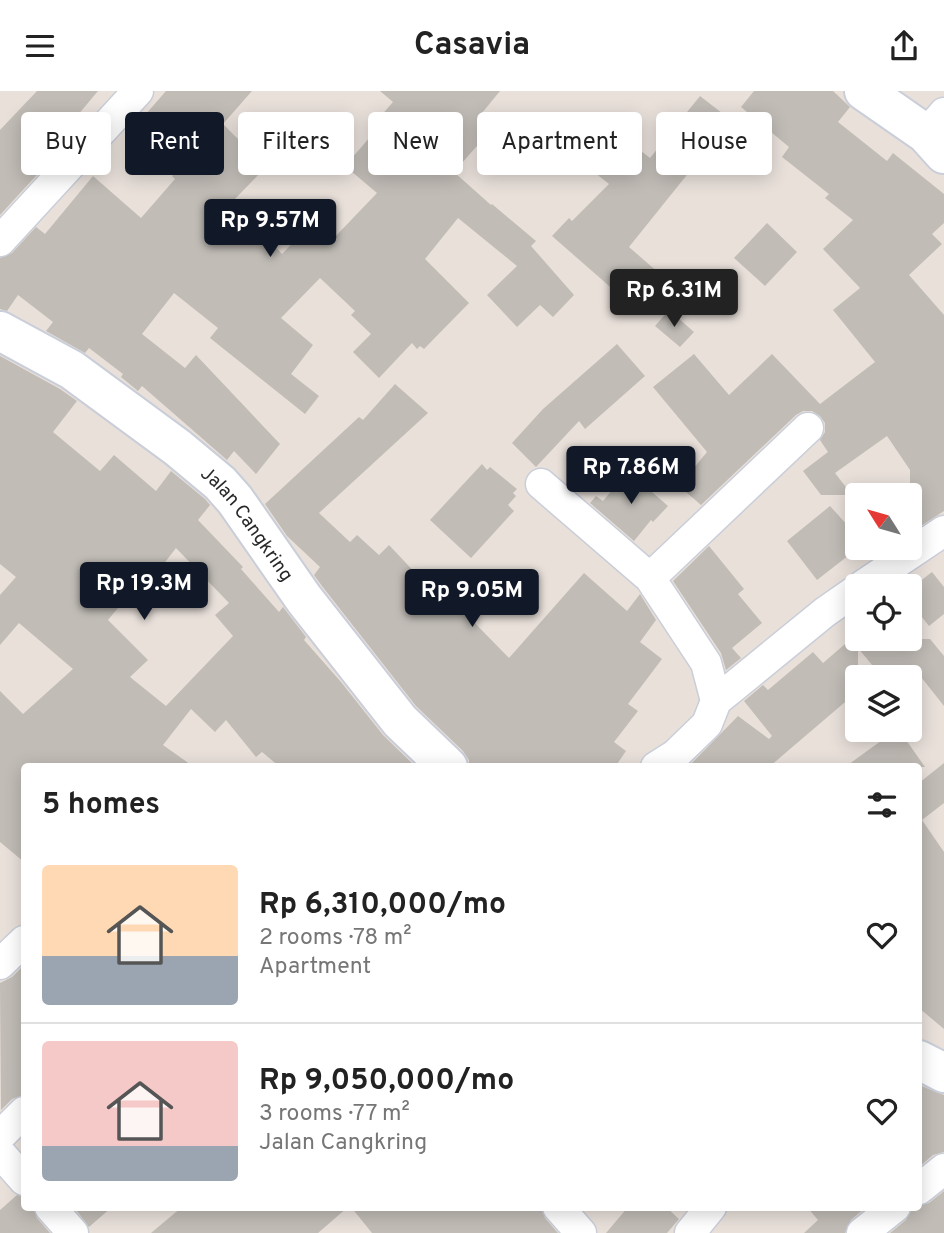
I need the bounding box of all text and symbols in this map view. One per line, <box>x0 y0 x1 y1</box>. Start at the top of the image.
text: Casavia <box>414 26 530 66</box>
icon: menu <box>21 27 59 65</box>
icon: share <box>885 27 923 65</box>
chip: Buy <box>21 112 111 175</box>
chip: Rent <box>125 112 224 175</box>
chip: Filters <box>238 112 354 175</box>
chip: New <box>368 112 463 175</box>
chip: Apartment <box>477 112 642 175</box>
chip: House <box>656 112 772 175</box>
pin: Rp 9.57M <box>198 199 342 259</box>
text: Rp 9.57M <box>220 207 320 236</box>
pin: Rp 6.31M <box>602 269 746 329</box>
text: Rp 6.31M <box>626 277 722 306</box>
pin: Rp 7.86M <box>559 447 703 506</box>
text: Rp 7.86M <box>582 454 680 483</box>
street label: Jalan Cangkring <box>195 462 298 587</box>
north arrow <box>845 483 922 560</box>
map controls <box>845 483 922 742</box>
pin: Rp 19.3M <box>72 563 216 622</box>
pin: Rp 9.05M <box>400 569 544 629</box>
text: Rp 19.3M <box>96 570 192 599</box>
button: locate <box>845 574 922 651</box>
text: Rp 9.05M <box>421 577 523 606</box>
button: layers <box>845 665 922 742</box>
icon: filters <box>863 786 901 824</box>
text: 5 homes <box>42 787 160 824</box>
text: Rp 6,310,000/mo <box>259 887 506 924</box>
icon: home <box>98 893 182 977</box>
icon: heart <box>863 916 901 954</box>
text: 2 rooms · 78 m² <box>259 924 412 953</box>
text: Apartment <box>259 953 371 982</box>
text: Rp 9,050,000/mo <box>259 1063 514 1100</box>
icon: home <box>98 1069 182 1153</box>
icon: heart <box>863 1092 901 1130</box>
text: 3 rooms · 77 m² <box>259 1100 410 1129</box>
text: Jalan Cangkring <box>259 1129 427 1158</box>

